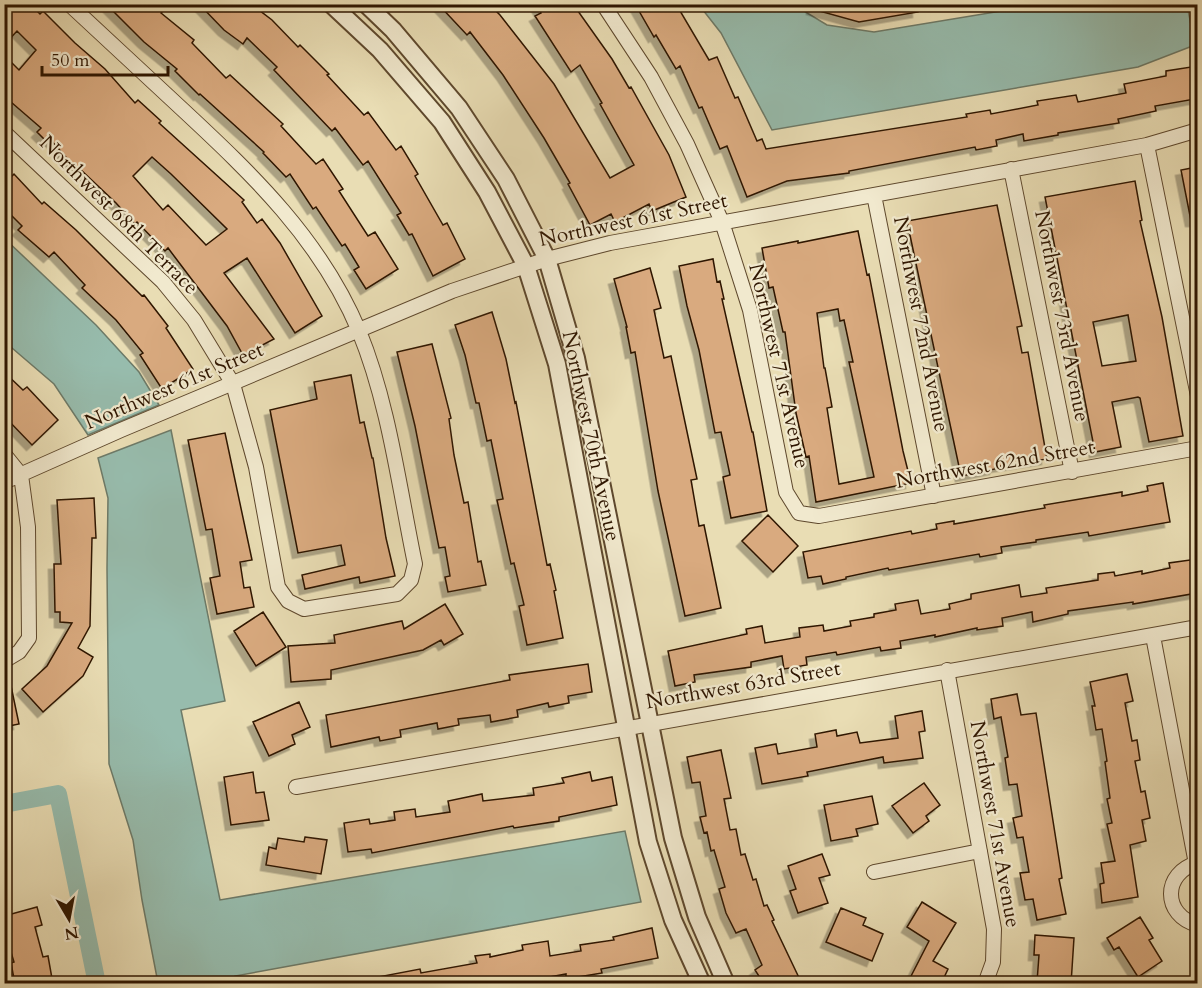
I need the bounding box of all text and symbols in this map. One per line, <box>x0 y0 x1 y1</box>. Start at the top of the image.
scale bar <box>42 39 168 77</box>
text: 50 m <box>51 48 90 73</box>
street label: Northwest 68th Terrace <box>33 129 205 301</box>
street label: Northwest 61st Street <box>536 186 730 254</box>
street label: Northwest 73rd Avenue <box>1027 208 1097 424</box>
street label: Northwest 72nd Avenue <box>886 214 956 434</box>
street label: Northwest 71st Avenue <box>741 261 817 471</box>
street label: Northwest 70th Avenue <box>555 328 627 544</box>
street label: Northwest 61st Street <box>80 335 268 437</box>
street label: Northwest 62nd Street <box>893 432 1097 496</box>
street label: Northwest 63rd Street <box>643 654 843 716</box>
street label: Northwest 71st Avenue <box>963 718 1027 930</box>
north arrow <box>39 889 99 949</box>
text: N <box>63 921 80 945</box>

